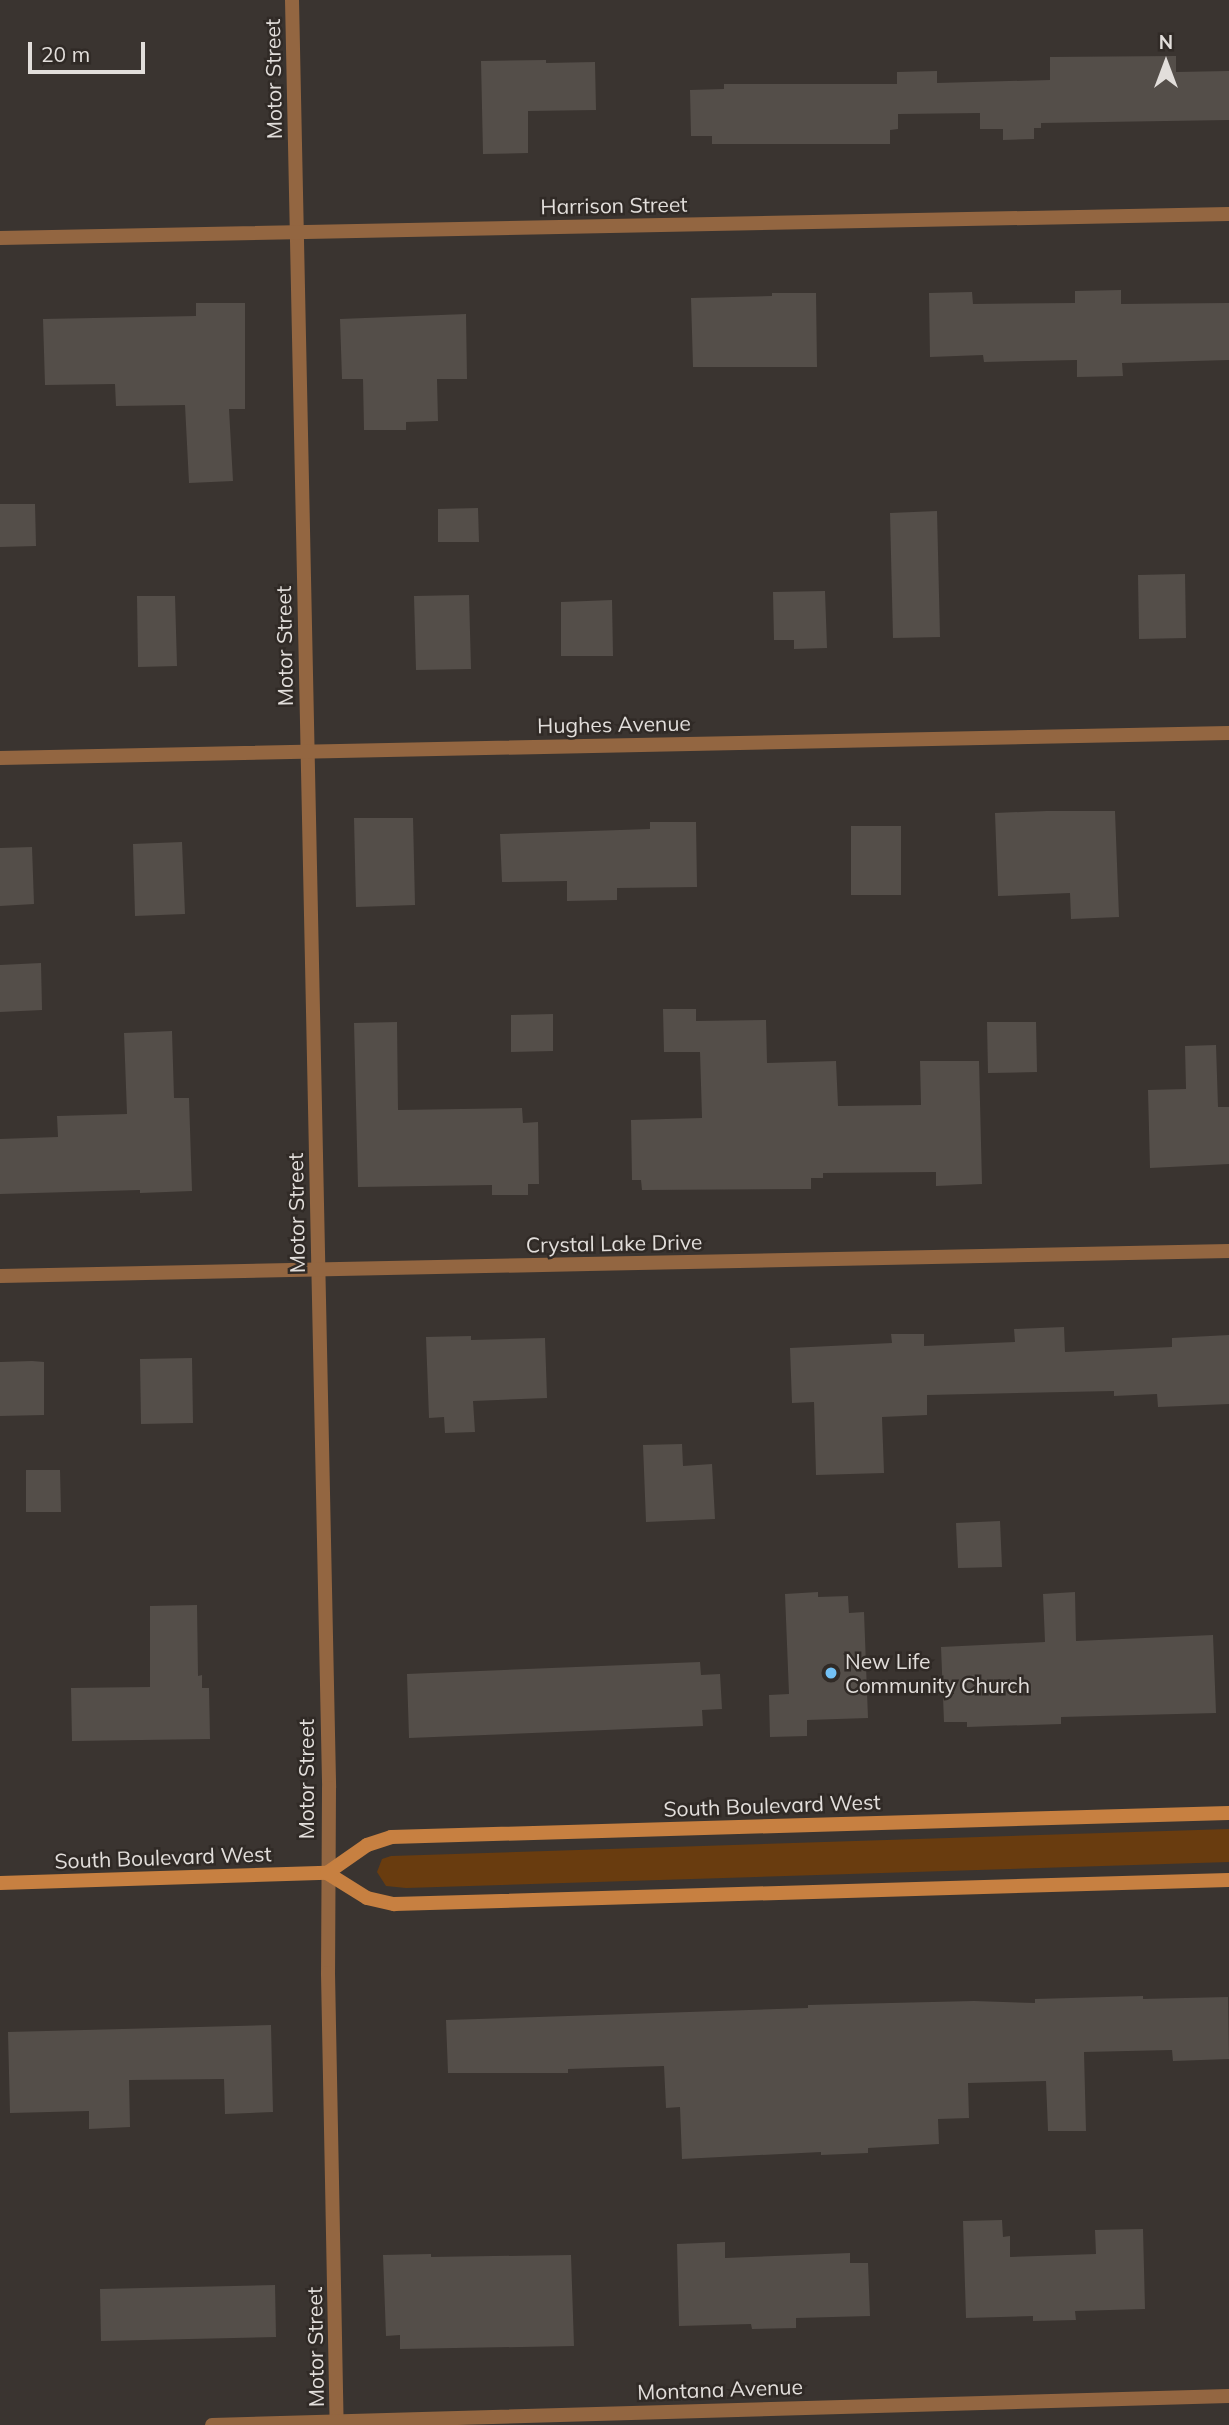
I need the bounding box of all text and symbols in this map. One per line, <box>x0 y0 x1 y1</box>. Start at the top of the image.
street label: Motor Street <box>259 19 287 139</box>
scale bar <box>32 28 149 72</box>
north arrow <box>1131 28 1201 98</box>
text: N <box>1159 30 1173 54</box>
text: 20 m <box>41 41 90 67</box>
street label: Harrison Street <box>540 191 688 219</box>
street label: Motor Street <box>270 586 298 706</box>
street label: Hughes Avenue <box>537 710 691 738</box>
street label: Motor Street <box>282 1153 310 1273</box>
street label: Crystal Lake Drive <box>526 1229 702 1257</box>
place label: New Life Community Church <box>845 1648 1030 1698</box>
marker: New Life Community Church <box>823 1665 839 1681</box>
street label: Motor Street <box>293 1719 319 1839</box>
street label: South Boulevard West <box>663 1789 881 1821</box>
street label: South Boulevard West <box>54 1841 272 1873</box>
street label: Motor Street <box>301 2287 329 2407</box>
street label: Montana Avenue <box>637 2374 803 2404</box>

